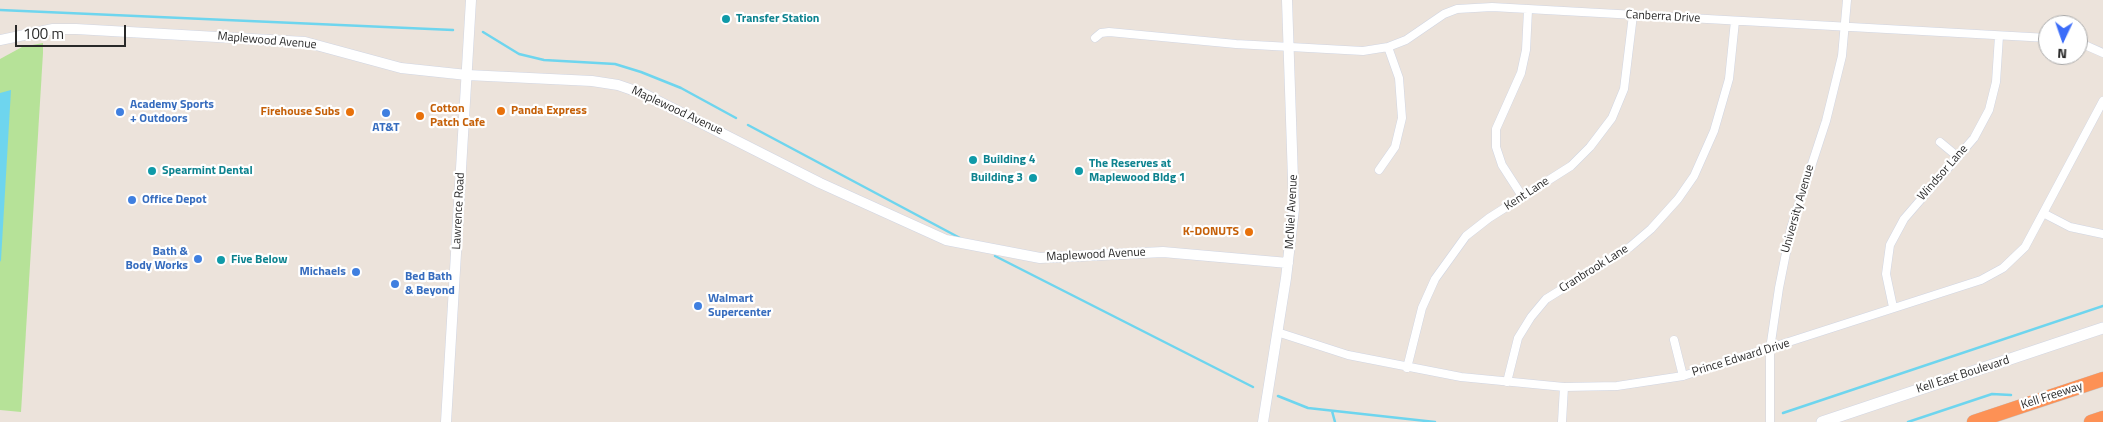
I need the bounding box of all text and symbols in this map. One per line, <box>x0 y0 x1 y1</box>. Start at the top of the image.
street label: Canberra Drive <box>1625 8 1701 26</box>
place label: Transfer Station <box>736 12 819 26</box>
marker: Transfer Station <box>720 13 732 25</box>
scale bar <box>18 15 129 47</box>
north arrow <box>2038 15 2088 65</box>
text: 100 m <box>23 22 64 45</box>
street label: Maplewood Avenue <box>217 29 317 53</box>
text: N <box>2057 44 2068 65</box>
street label: Maplewood Avenue <box>629 83 725 139</box>
place label: Academy Sports + Outdoors <box>130 98 214 126</box>
place label: Cotton Patch Cafe <box>430 102 485 130</box>
place label: Panda Express <box>511 104 587 118</box>
place label: Firehouse Subs <box>261 105 340 119</box>
marker: Panda Express <box>495 105 507 117</box>
marker: Academy Sports + Outdoors <box>114 106 126 118</box>
marker: Firehouse Subs <box>344 106 356 118</box>
marker: AT&T <box>380 107 392 119</box>
marker: Cotton Patch Cafe <box>414 110 426 122</box>
place label: AT&T <box>372 121 400 135</box>
street label: Windsor Lane <box>1915 142 1971 204</box>
place label: Building 4 <box>983 153 1035 167</box>
marker: Building 4 <box>967 154 979 166</box>
place label: The Reserves at Maplewood Bldg 1 <box>1089 157 1185 185</box>
street label: University Avenue <box>1779 163 1817 255</box>
place label: Spearmint Dental <box>162 164 253 178</box>
marker: Spearmint Dental <box>146 165 158 177</box>
marker: The Reserves at Maplewood Bldg 1 <box>1073 165 1085 177</box>
place label: Building 3 <box>971 171 1023 185</box>
street label: Lawrence Road <box>450 172 468 250</box>
marker: Building 3 <box>1027 172 1039 184</box>
street label: McNiel Avenue <box>1283 174 1301 250</box>
street label: Kent Lane <box>1502 174 1552 214</box>
place label: Office Depot <box>142 193 207 207</box>
marker: Office Depot <box>126 194 138 206</box>
place label: K-DONUTS <box>1183 225 1239 239</box>
marker: K-DONUTS <box>1243 226 1255 238</box>
street label: Cranbrook Lane <box>1557 242 1631 296</box>
place label: Bath & Body Works <box>125 245 188 273</box>
street label: Maplewood Avenue <box>1046 245 1146 265</box>
marker: Bath & Body Works <box>192 253 204 265</box>
place label: Five Below <box>231 253 287 267</box>
marker: Five Below <box>215 254 227 266</box>
place label: Michaels <box>299 265 346 279</box>
marker: Michaels <box>350 266 362 278</box>
place label: Bed Bath & Beyond <box>405 270 455 298</box>
marker: Bed Bath & Beyond <box>389 278 401 290</box>
place label: Walmart Supercenter <box>708 292 771 320</box>
marker: Walmart Supercenter <box>692 300 704 312</box>
street label: Prince Edward Drive <box>1690 336 1792 380</box>
street label: Kell East Boulevard <box>1915 353 2011 397</box>
street label: Kell Freeway <box>2019 379 2085 413</box>

